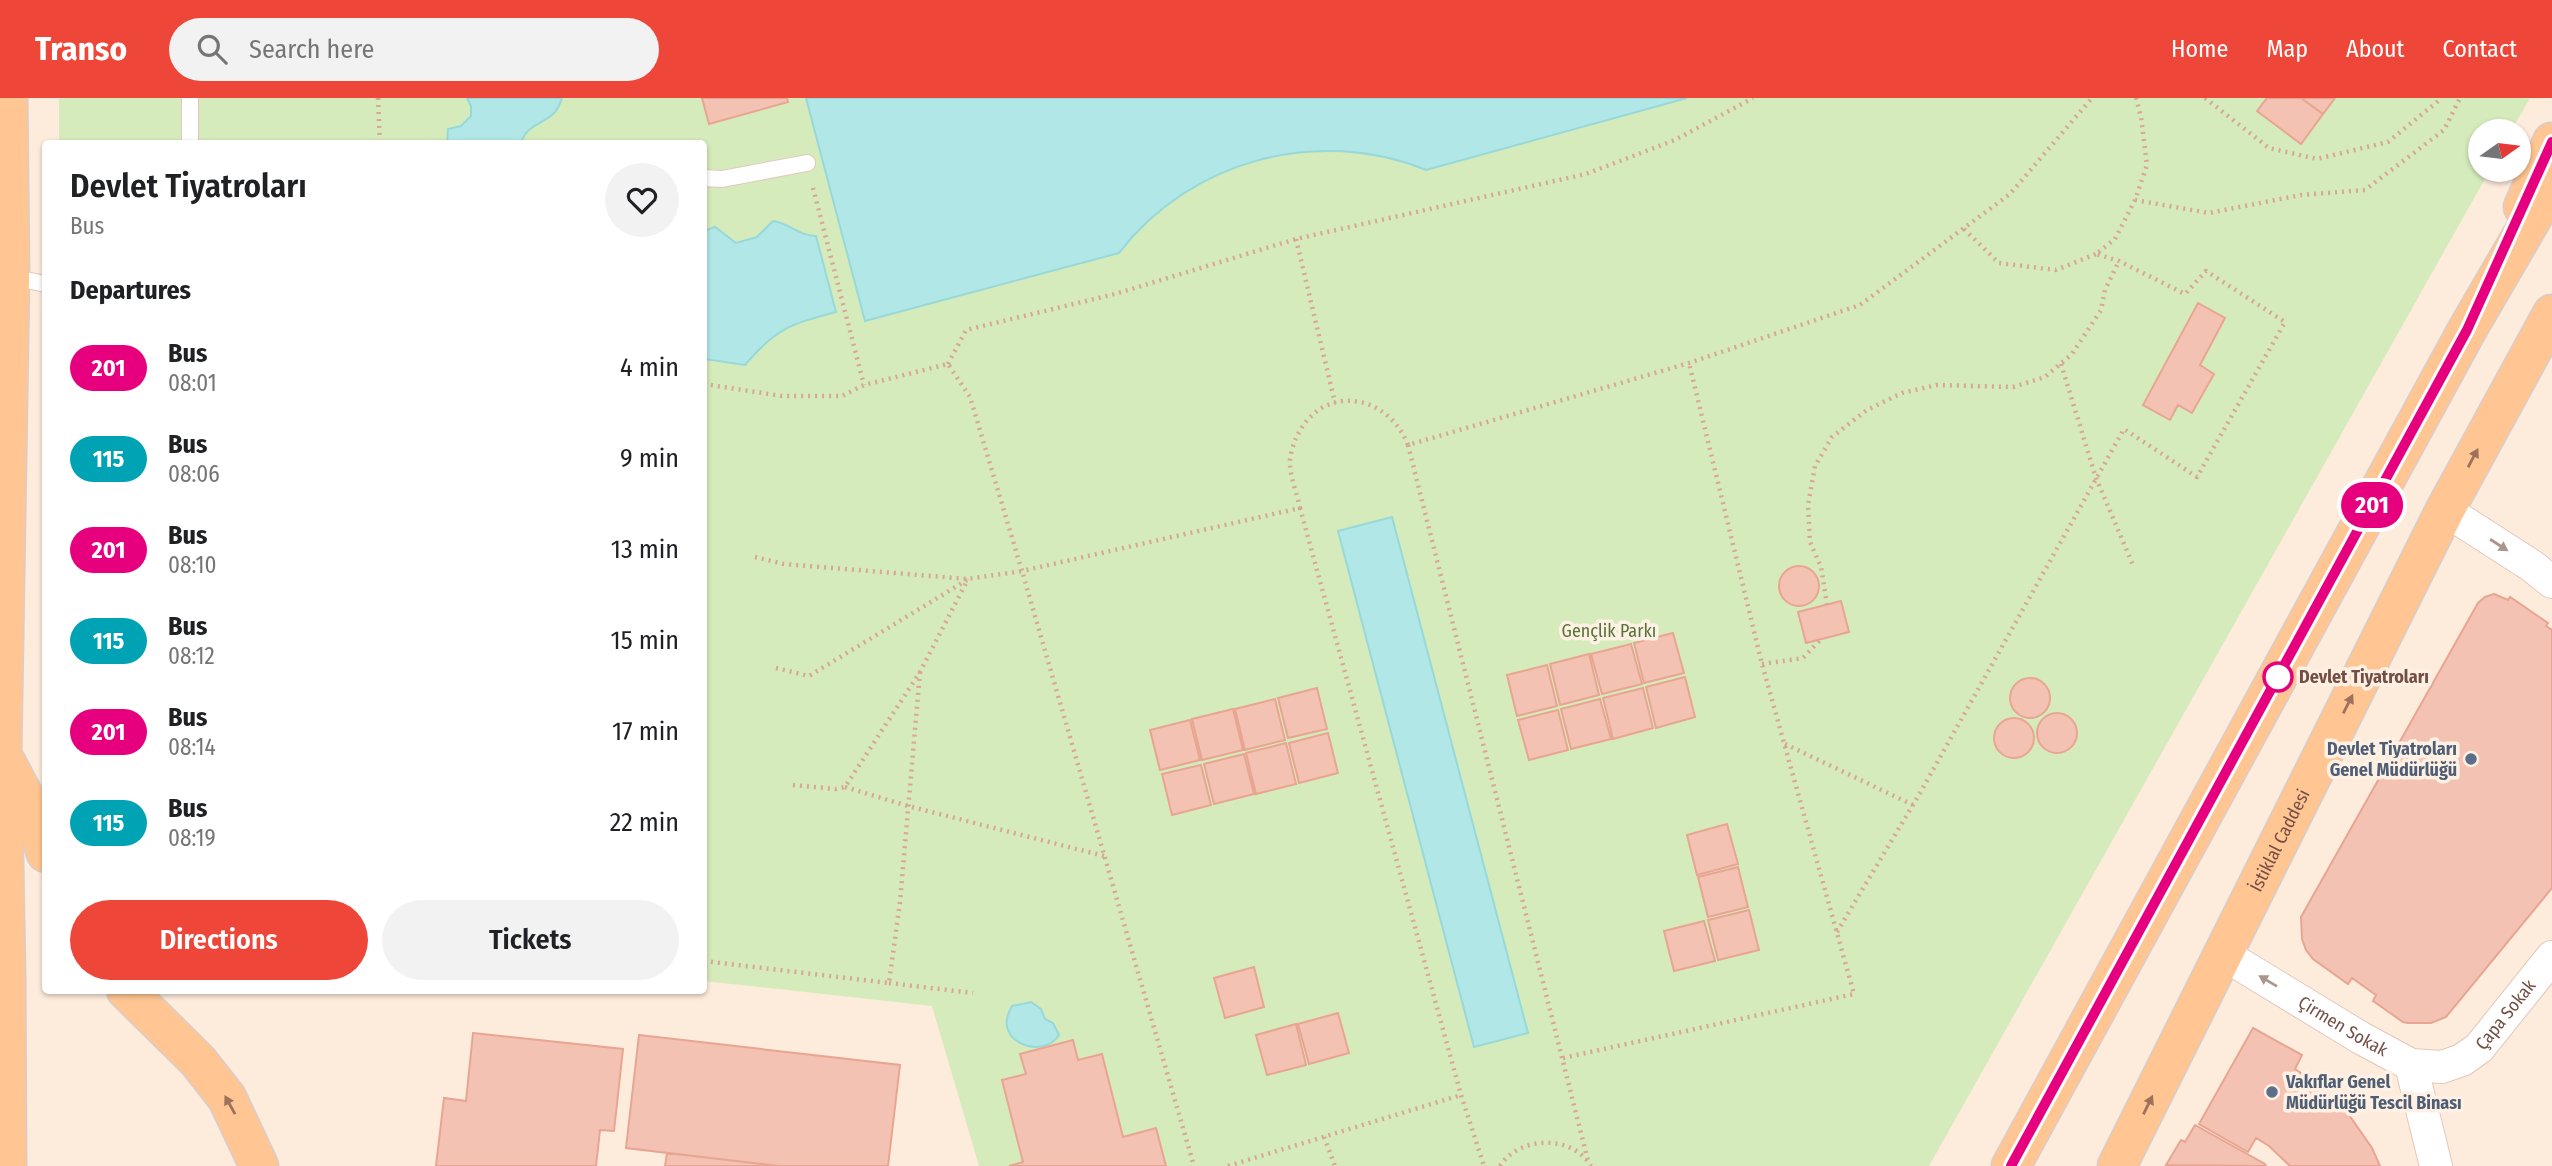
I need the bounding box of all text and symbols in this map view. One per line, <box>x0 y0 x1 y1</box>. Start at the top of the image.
search box <box>169 18 659 81</box>
text: Transo <box>35 29 127 69</box>
icon: search <box>193 30 231 68</box>
text: Search here <box>249 34 374 65</box>
text: Home <box>2171 35 2228 63</box>
text: Map <box>2266 35 2308 63</box>
text: About <box>2346 35 2404 63</box>
text: Contact <box>2442 35 2517 63</box>
north arrow <box>2468 119 2530 182</box>
map controls <box>2468 119 2531 182</box>
button: heart <box>605 163 679 237</box>
text: Devlet Tiyatroları <box>70 166 307 206</box>
text: Bus <box>70 212 104 240</box>
text: Departures <box>70 275 191 306</box>
text: Bus <box>168 338 207 369</box>
text: 4 min <box>620 352 679 383</box>
text: 201 <box>92 354 125 382</box>
text: 08:01 <box>168 369 217 397</box>
text: Bus <box>168 429 207 460</box>
text: 9 min <box>620 443 679 474</box>
text: 115 <box>93 445 124 473</box>
one-way arrow <box>2467 448 2479 467</box>
text: 08:06 <box>168 460 220 488</box>
line badge: 201 <box>2332 482 2412 528</box>
text: 201 <box>2355 491 2389 519</box>
text: Bus <box>168 520 207 551</box>
text: 13 min <box>611 534 679 565</box>
text: 201 <box>92 536 125 564</box>
one-way arrow <box>2490 538 2509 551</box>
text: 08:10 <box>168 551 216 579</box>
text: Bus <box>168 611 207 642</box>
park label: Gençlik Parkı <box>1562 620 1656 642</box>
text: 15 min <box>611 625 679 656</box>
text: 115 <box>93 627 124 655</box>
text: 08:12 <box>168 642 215 670</box>
marker: Devlet Tiyatroları <box>2263 662 2293 692</box>
place label: Devlet Tiyatroları <box>2299 666 2429 688</box>
one-way arrow <box>2342 694 2353 714</box>
text: Bus <box>168 702 207 733</box>
text: 17 min <box>612 716 679 747</box>
text: 201 <box>92 718 125 746</box>
text: 08:14 <box>168 733 216 761</box>
place label: Devlet Tiyatroları Genel Müdürlüğü <box>2327 738 2457 781</box>
marker: Devlet Tiyatroları Genel Müdürlüğü <box>2463 751 2479 767</box>
street label: İstiklal Caddesi <box>2245 786 2315 895</box>
text: Bus <box>168 793 207 824</box>
text: 22 min <box>610 807 679 838</box>
text: 115 <box>93 809 124 837</box>
text: 08:19 <box>168 824 216 852</box>
button: Directions <box>70 900 368 980</box>
button: Tickets <box>382 900 679 980</box>
one-way arrow <box>2258 975 2277 988</box>
street label: Çapa Sokak <box>2471 975 2541 1054</box>
street label: Çirmen Sokak <box>2294 991 2392 1062</box>
place label: Vakıflar Genel Müdürlüğü Tescil Binası <box>2285 1071 2462 1114</box>
marker: Vakıflar Genel Müdürlüğü Tescil Binası <box>2264 1084 2280 1100</box>
one-way arrow <box>224 1095 236 1114</box>
one-way arrow <box>2142 1095 2153 1115</box>

